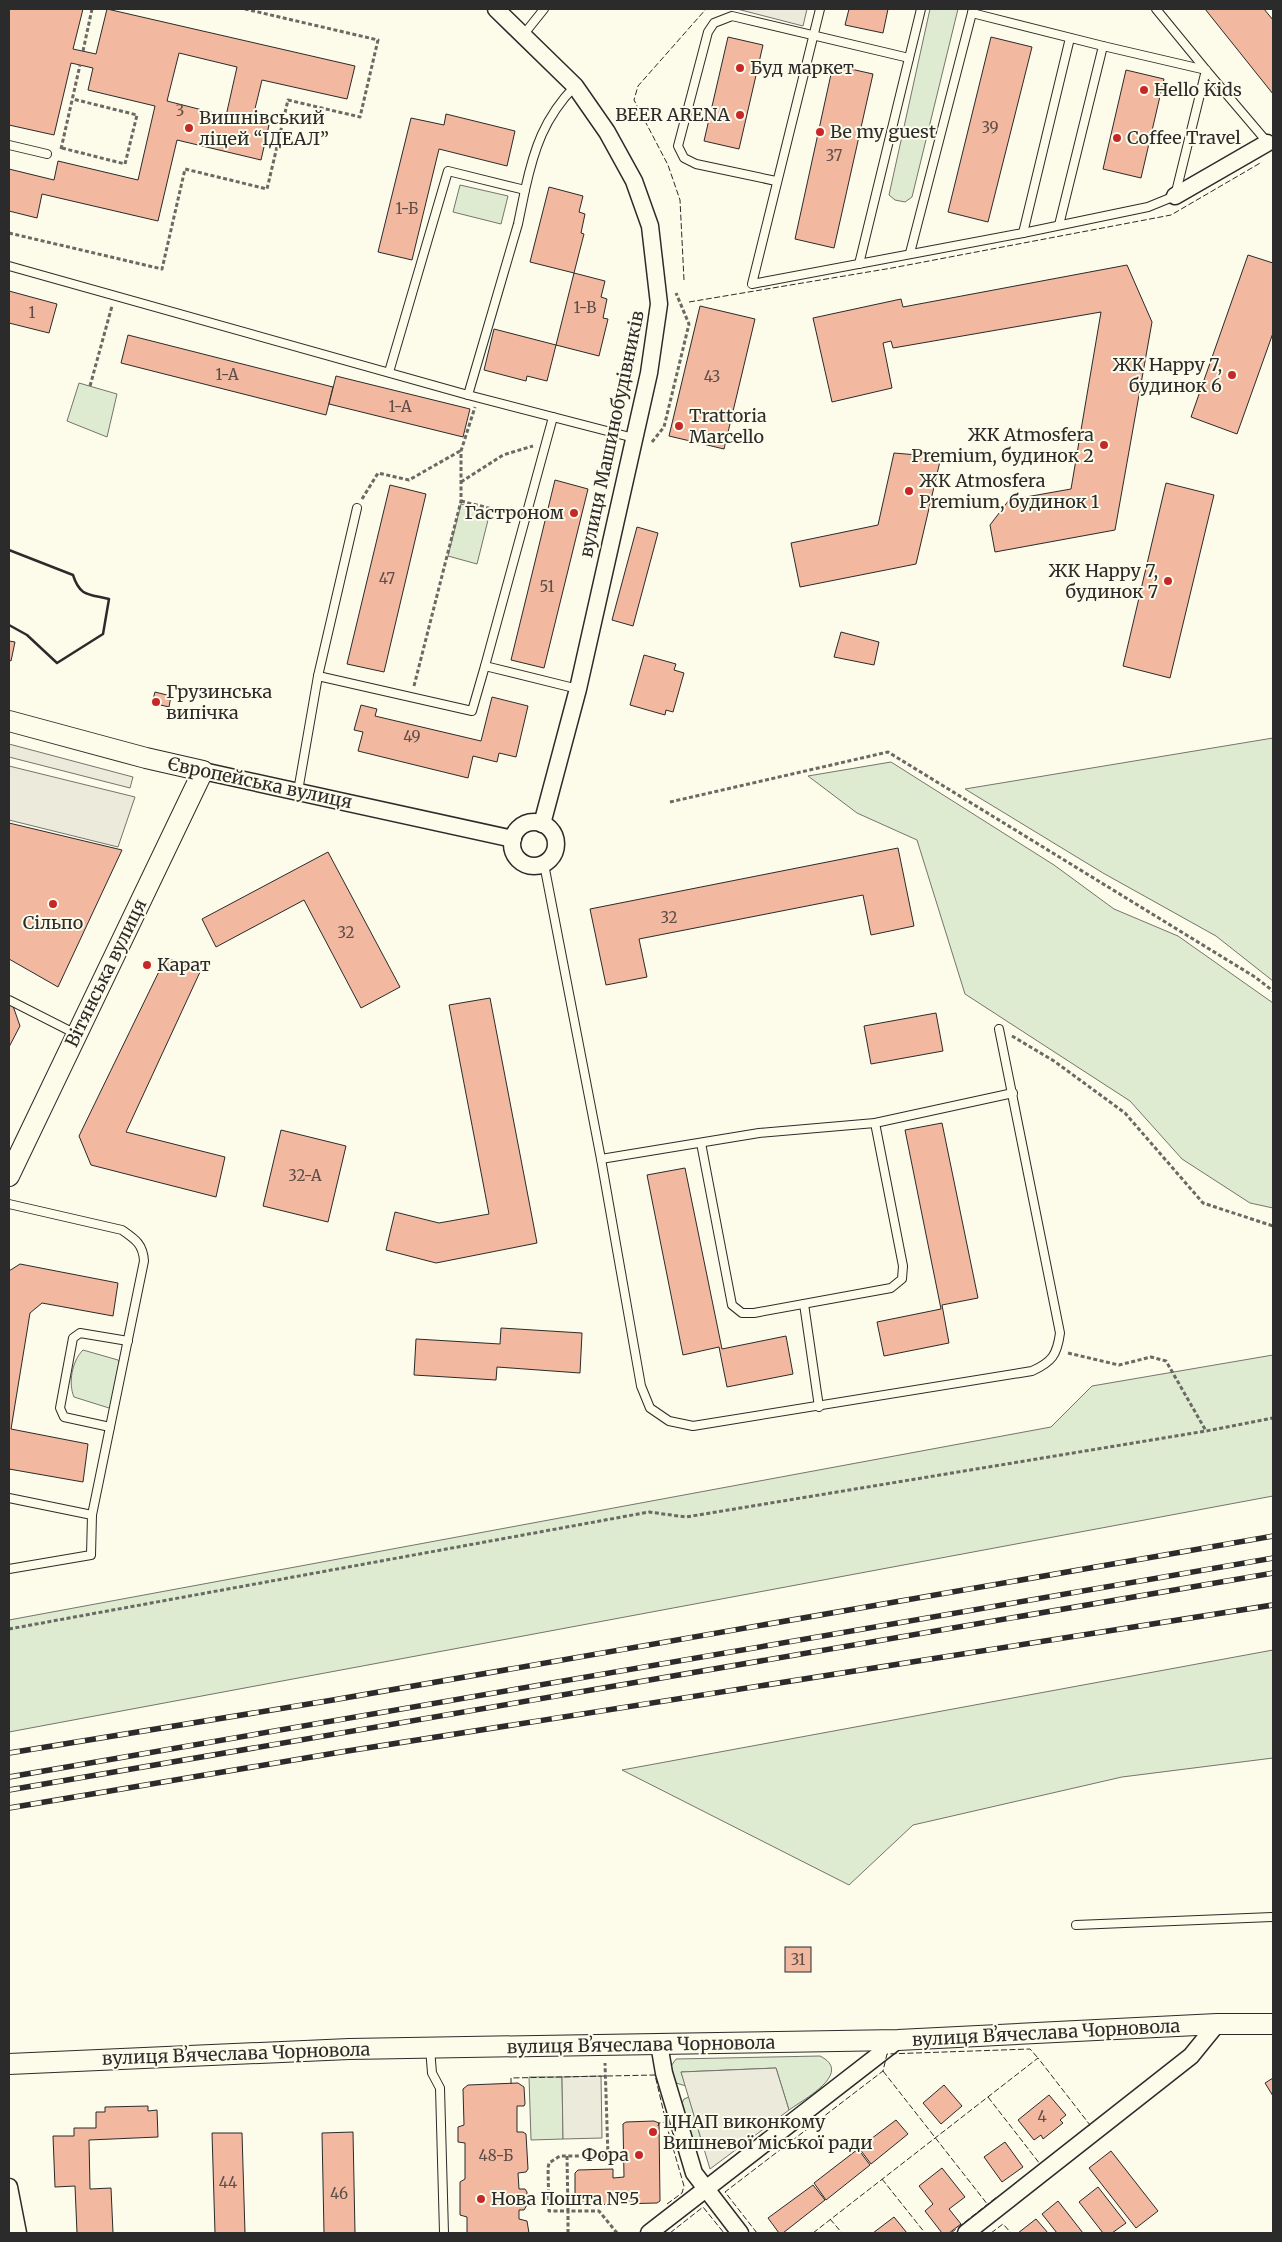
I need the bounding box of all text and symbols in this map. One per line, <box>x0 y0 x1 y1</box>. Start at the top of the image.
place label: Буд маркет <box>750 56 854 79</box>
marker: Буд маркет <box>734 62 746 74</box>
place label: Hello Kids <box>1154 78 1242 101</box>
marker: Hello Kids <box>1138 84 1150 96</box>
house number: 3 <box>176 101 184 120</box>
place label: BEER ARENA <box>615 103 730 126</box>
place label: Вишнівський ліцей “ІДЕАЛ” <box>199 106 329 150</box>
marker: BEER ARENA <box>734 109 746 121</box>
house number: 39 <box>981 118 999 137</box>
place label: Be my guest <box>830 120 936 143</box>
marker: Вишнівський ліцей “ІДЕАЛ” <box>183 122 195 134</box>
marker: Be my guest <box>814 126 826 138</box>
place label: Coffee Travel <box>1127 126 1241 149</box>
marker: Coffee Travel <box>1111 132 1123 144</box>
house number: 37 <box>826 146 843 165</box>
house number: 1-Б <box>396 199 418 218</box>
house number: 1-В <box>574 298 596 317</box>
house number: 1 <box>29 303 36 322</box>
street label: вулиця Машинобудівників <box>574 308 649 559</box>
place label: ЖК Happy 7, будинок 6 <box>1112 353 1222 397</box>
house number: 1-А <box>215 365 239 384</box>
house number: 43 <box>704 367 720 386</box>
marker: ЖК Happy 7, будинок 6 <box>1226 369 1238 381</box>
house number: 1-А <box>388 397 412 416</box>
place label: Trattoria Marcello <box>689 404 767 448</box>
marker: Trattoria Marcello <box>673 420 685 432</box>
place label: ЖК Atmosfera Premium, будинок 2 <box>911 423 1094 467</box>
marker: ЖК Atmosfera Premium, будинок 2 <box>1098 439 1110 451</box>
place label: ЖК Atmosfera Premium, будинок 1 <box>919 469 1099 513</box>
marker: ЖК Atmosfera Premium, будинок 1 <box>903 485 915 497</box>
place label: Гастроном <box>464 501 564 524</box>
marker: Гастроном <box>568 507 580 519</box>
place label: ЖК Happy 7, будинок 7 <box>1048 559 1158 603</box>
house number: 47 <box>379 569 396 588</box>
marker: ЖК Happy 7, будинок 7 <box>1162 575 1174 587</box>
house number: 51 <box>540 577 555 596</box>
place label: Грузинська випічка <box>166 680 272 724</box>
marker: Грузинська випічка <box>150 696 162 708</box>
house number: 49 <box>403 727 421 746</box>
street label: Європейська вулиця <box>166 752 355 813</box>
street label: Вітянська вулиця <box>60 895 152 1051</box>
marker: Сільпо <box>47 898 59 910</box>
house number: 32 <box>660 908 678 927</box>
place label: Сільпо <box>23 911 83 934</box>
house number: 32 <box>337 923 355 942</box>
place label: Карат <box>157 953 211 976</box>
marker: Карат <box>141 959 153 971</box>
house number: 32-А <box>288 1166 322 1185</box>
house number: 31 <box>791 1950 806 1969</box>
street label: вулиця Вʼячеслава Чорновола <box>911 2014 1181 2051</box>
street label: вулиця Вʼячеслава Чорновола <box>506 2031 776 2058</box>
street label: вулиця Вʼячеслава Чорновола <box>101 2037 371 2070</box>
house number: 4 <box>1037 2107 1047 2126</box>
place label: ЦНАП виконкому Вишневої міської ради <box>663 2110 873 2154</box>
marker: ЦНАП виконкому Вишневої міської ради <box>647 2126 659 2138</box>
place label: Фора <box>582 2143 629 2166</box>
house number: 48-Б <box>479 2146 513 2165</box>
marker: Фора <box>633 2149 645 2161</box>
house number: 44 <box>219 2173 237 2192</box>
house number: 46 <box>330 2184 348 2203</box>
place label: Нова Пошта №5 <box>491 2187 640 2210</box>
marker: Нова Пошта №5 <box>475 2193 487 2205</box>

